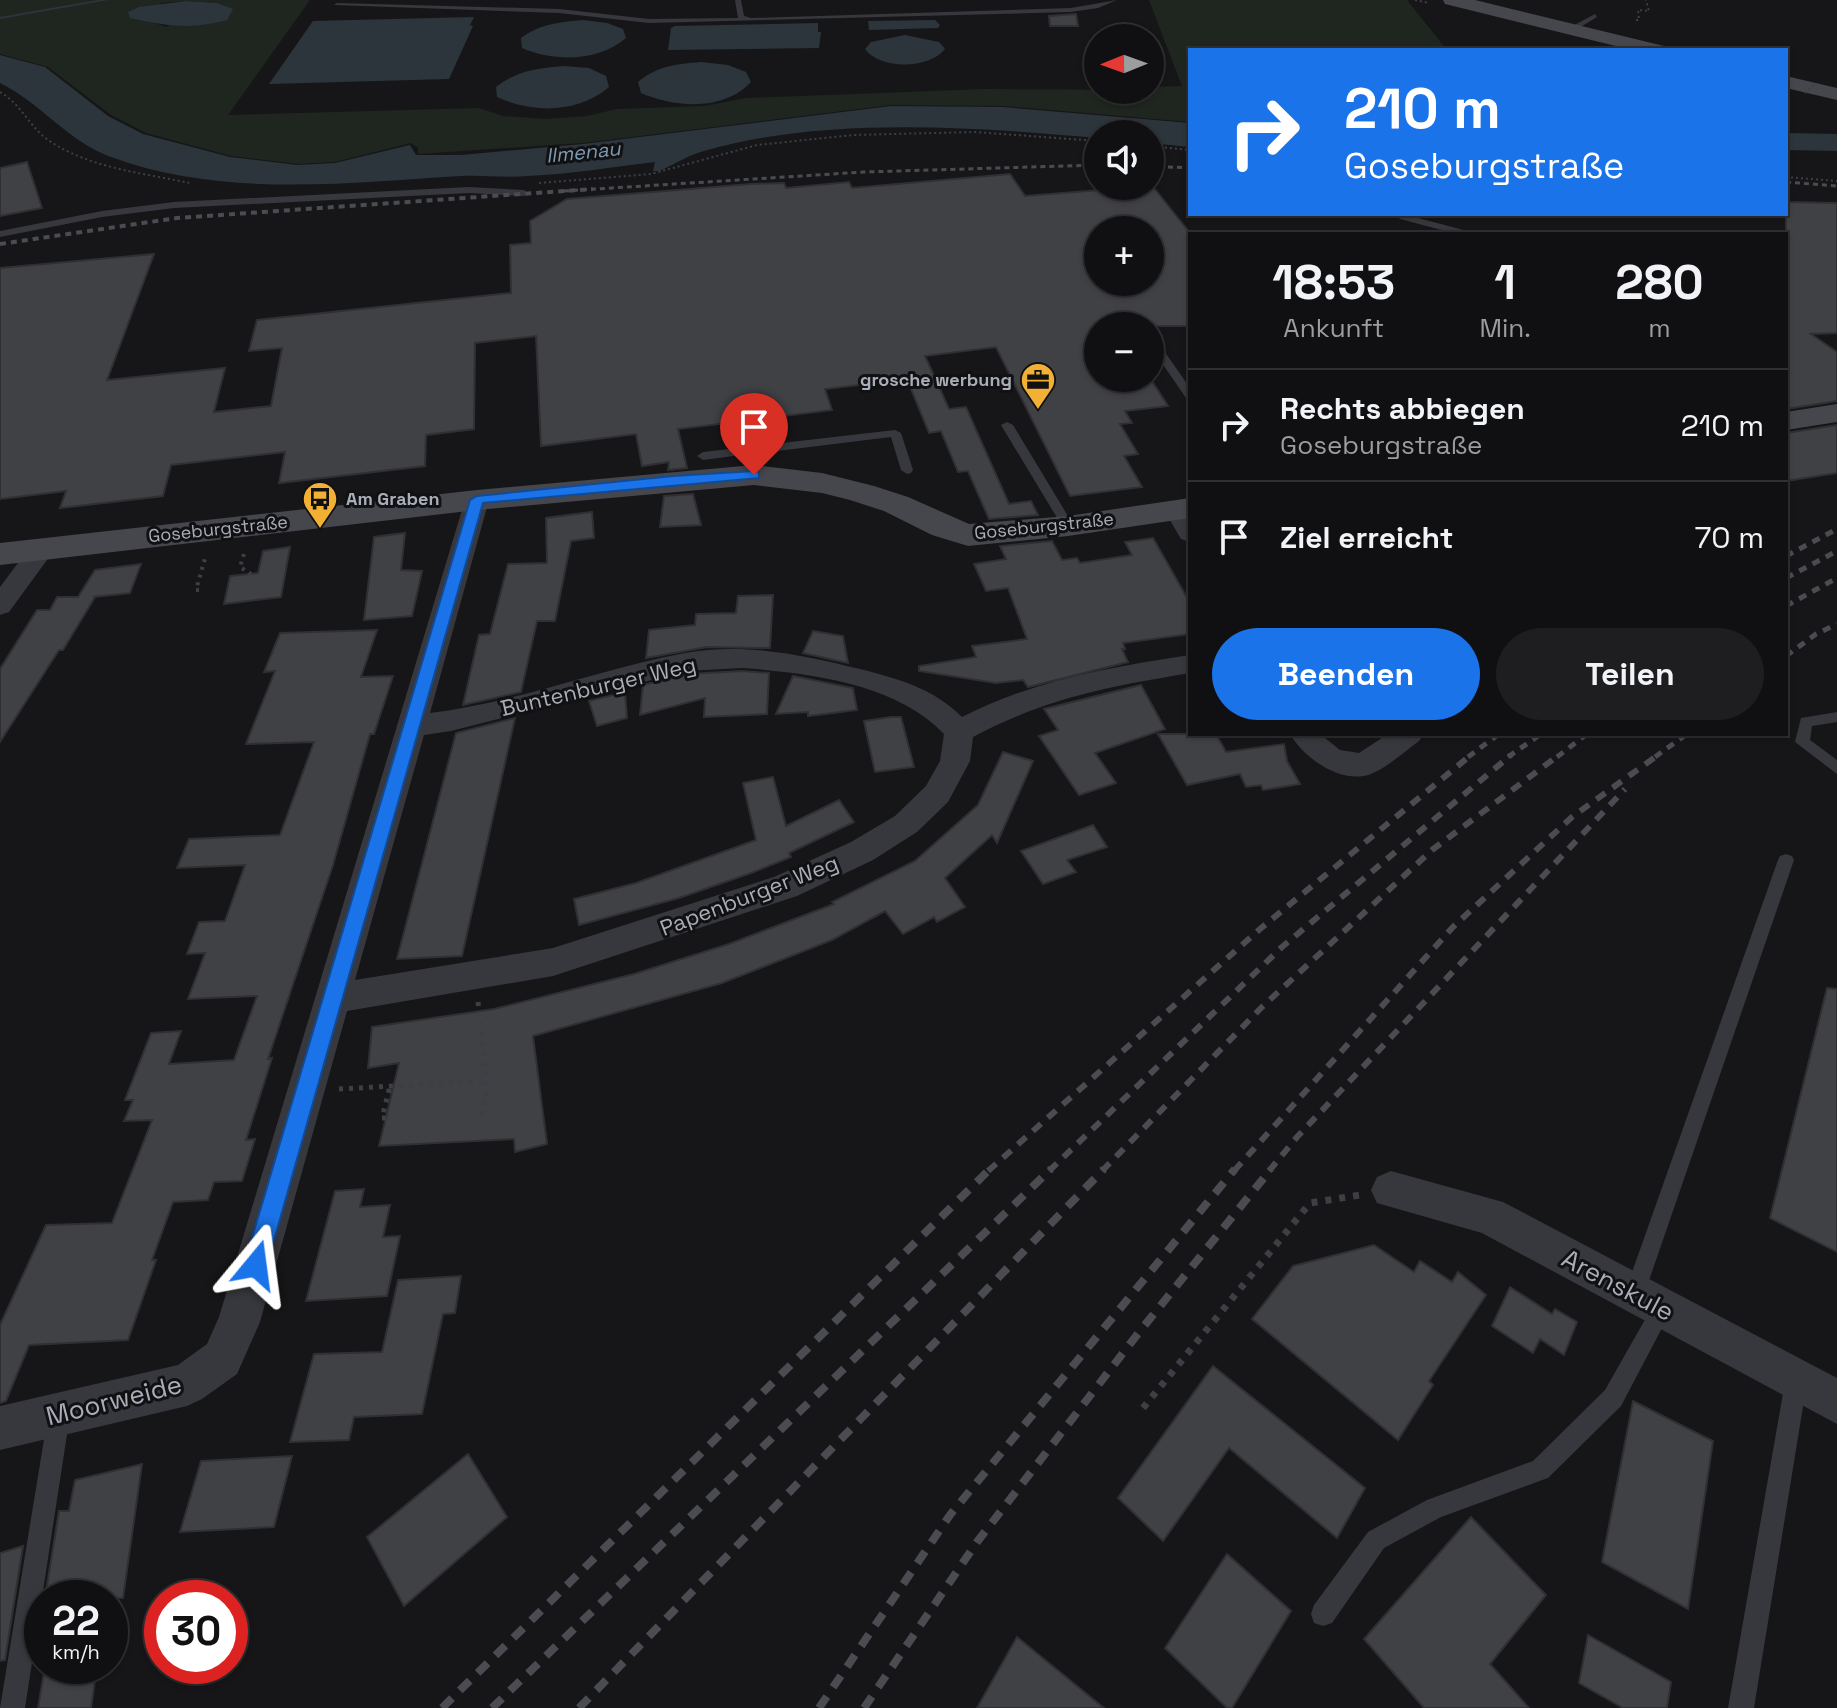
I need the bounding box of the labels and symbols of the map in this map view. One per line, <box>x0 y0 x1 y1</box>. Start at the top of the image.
north arrow <box>1084 24 1164 104</box>
water label: Ilmenau <box>545 135 623 169</box>
office icon: grosche werbung <box>1019 361 1057 411</box>
place label: grosche werbung <box>860 368 1012 391</box>
pin <box>720 393 788 475</box>
bus stop icon: Am Graben <box>301 480 339 530</box>
place label: Am Graben <box>346 487 440 510</box>
street label: Goseburgstraße <box>973 507 1115 544</box>
street label: Goseburgstraße <box>147 510 289 547</box>
street label: Buntenburger Weg <box>497 650 699 722</box>
street label: Papenburger Weg <box>656 848 842 942</box>
position arrow <box>214 1223 298 1307</box>
street label: Arenskule <box>1556 1241 1680 1329</box>
street label: Moorweide <box>42 1367 186 1433</box>
speed limit sign: 30 <box>144 1580 248 1684</box>

